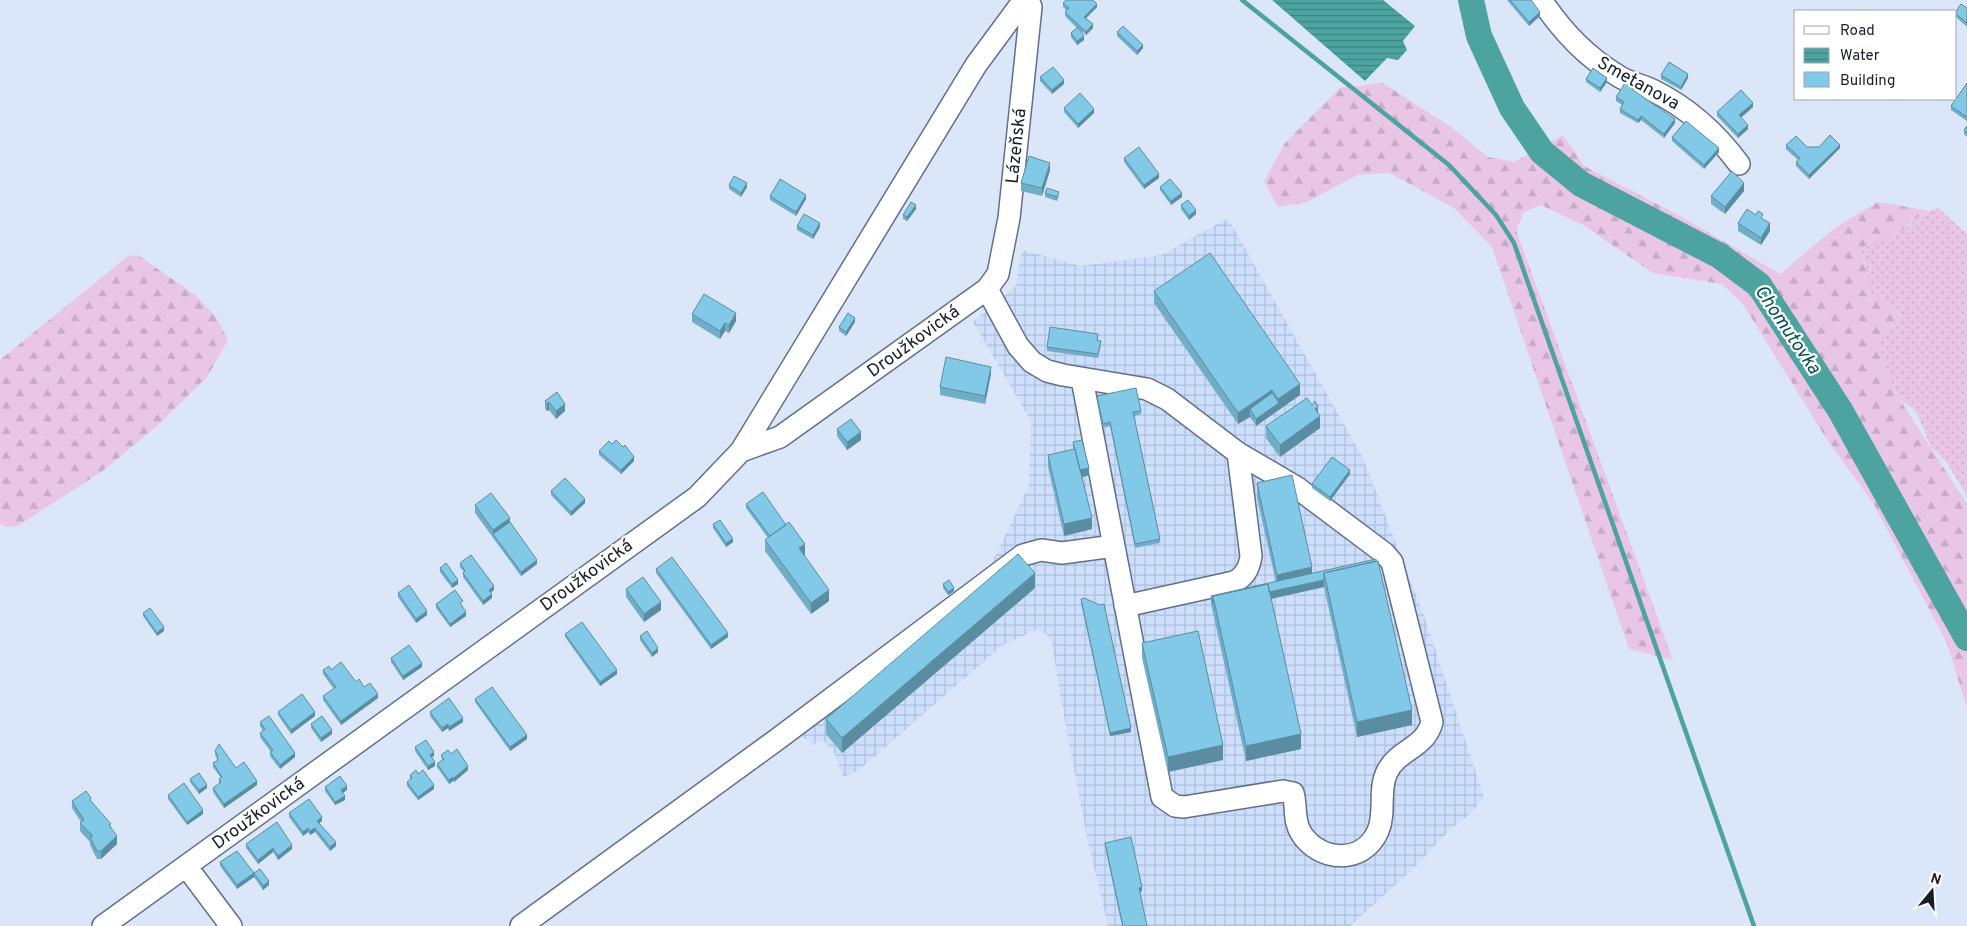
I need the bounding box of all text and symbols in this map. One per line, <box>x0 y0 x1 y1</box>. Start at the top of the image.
legend <box>1794 10 1957 100</box>
text: Road <box>1840 22 1875 41</box>
text: Water <box>1840 47 1880 66</box>
street label: Smetanova <box>1593 52 1683 116</box>
text: Building <box>1840 72 1895 91</box>
street label: Lázeňská <box>1002 107 1032 185</box>
water label: Chomutovka <box>1748 281 1826 379</box>
street label: Droužkovická <box>863 301 965 383</box>
street label: Droužkovická <box>536 535 638 617</box>
street label: Droužkovická <box>208 773 310 855</box>
north arrow <box>1907 866 1957 916</box>
text: N <box>1928 870 1943 890</box>

